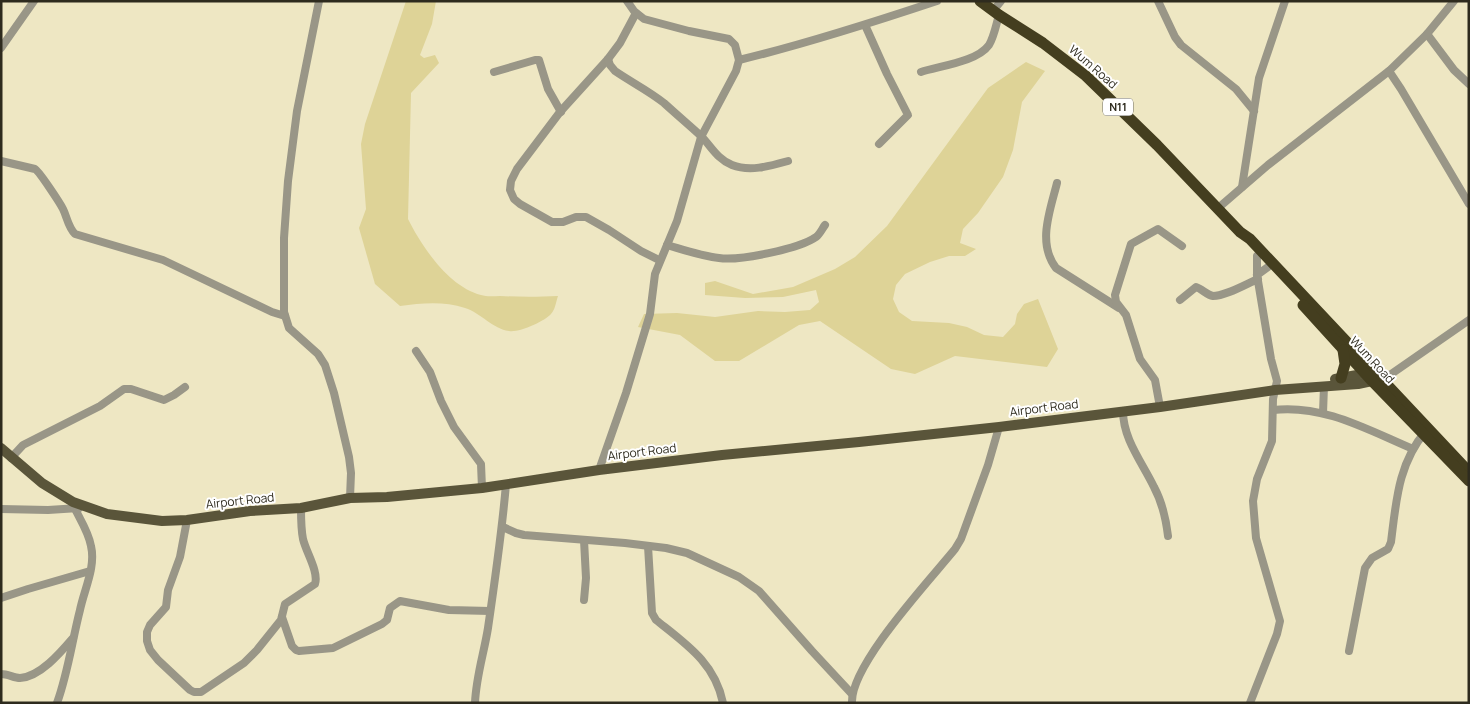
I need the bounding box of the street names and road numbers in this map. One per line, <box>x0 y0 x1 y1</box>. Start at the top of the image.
street label: Wum Road <box>1065 41 1121 92</box>
road number: N11 <box>1103 98 1133 115</box>
street label: Wum Road <box>1346 332 1399 387</box>
street label: Airport Road <box>1009 395 1079 420</box>
street label: Airport Road <box>607 439 677 464</box>
street label: Airport Road <box>205 488 275 513</box>

